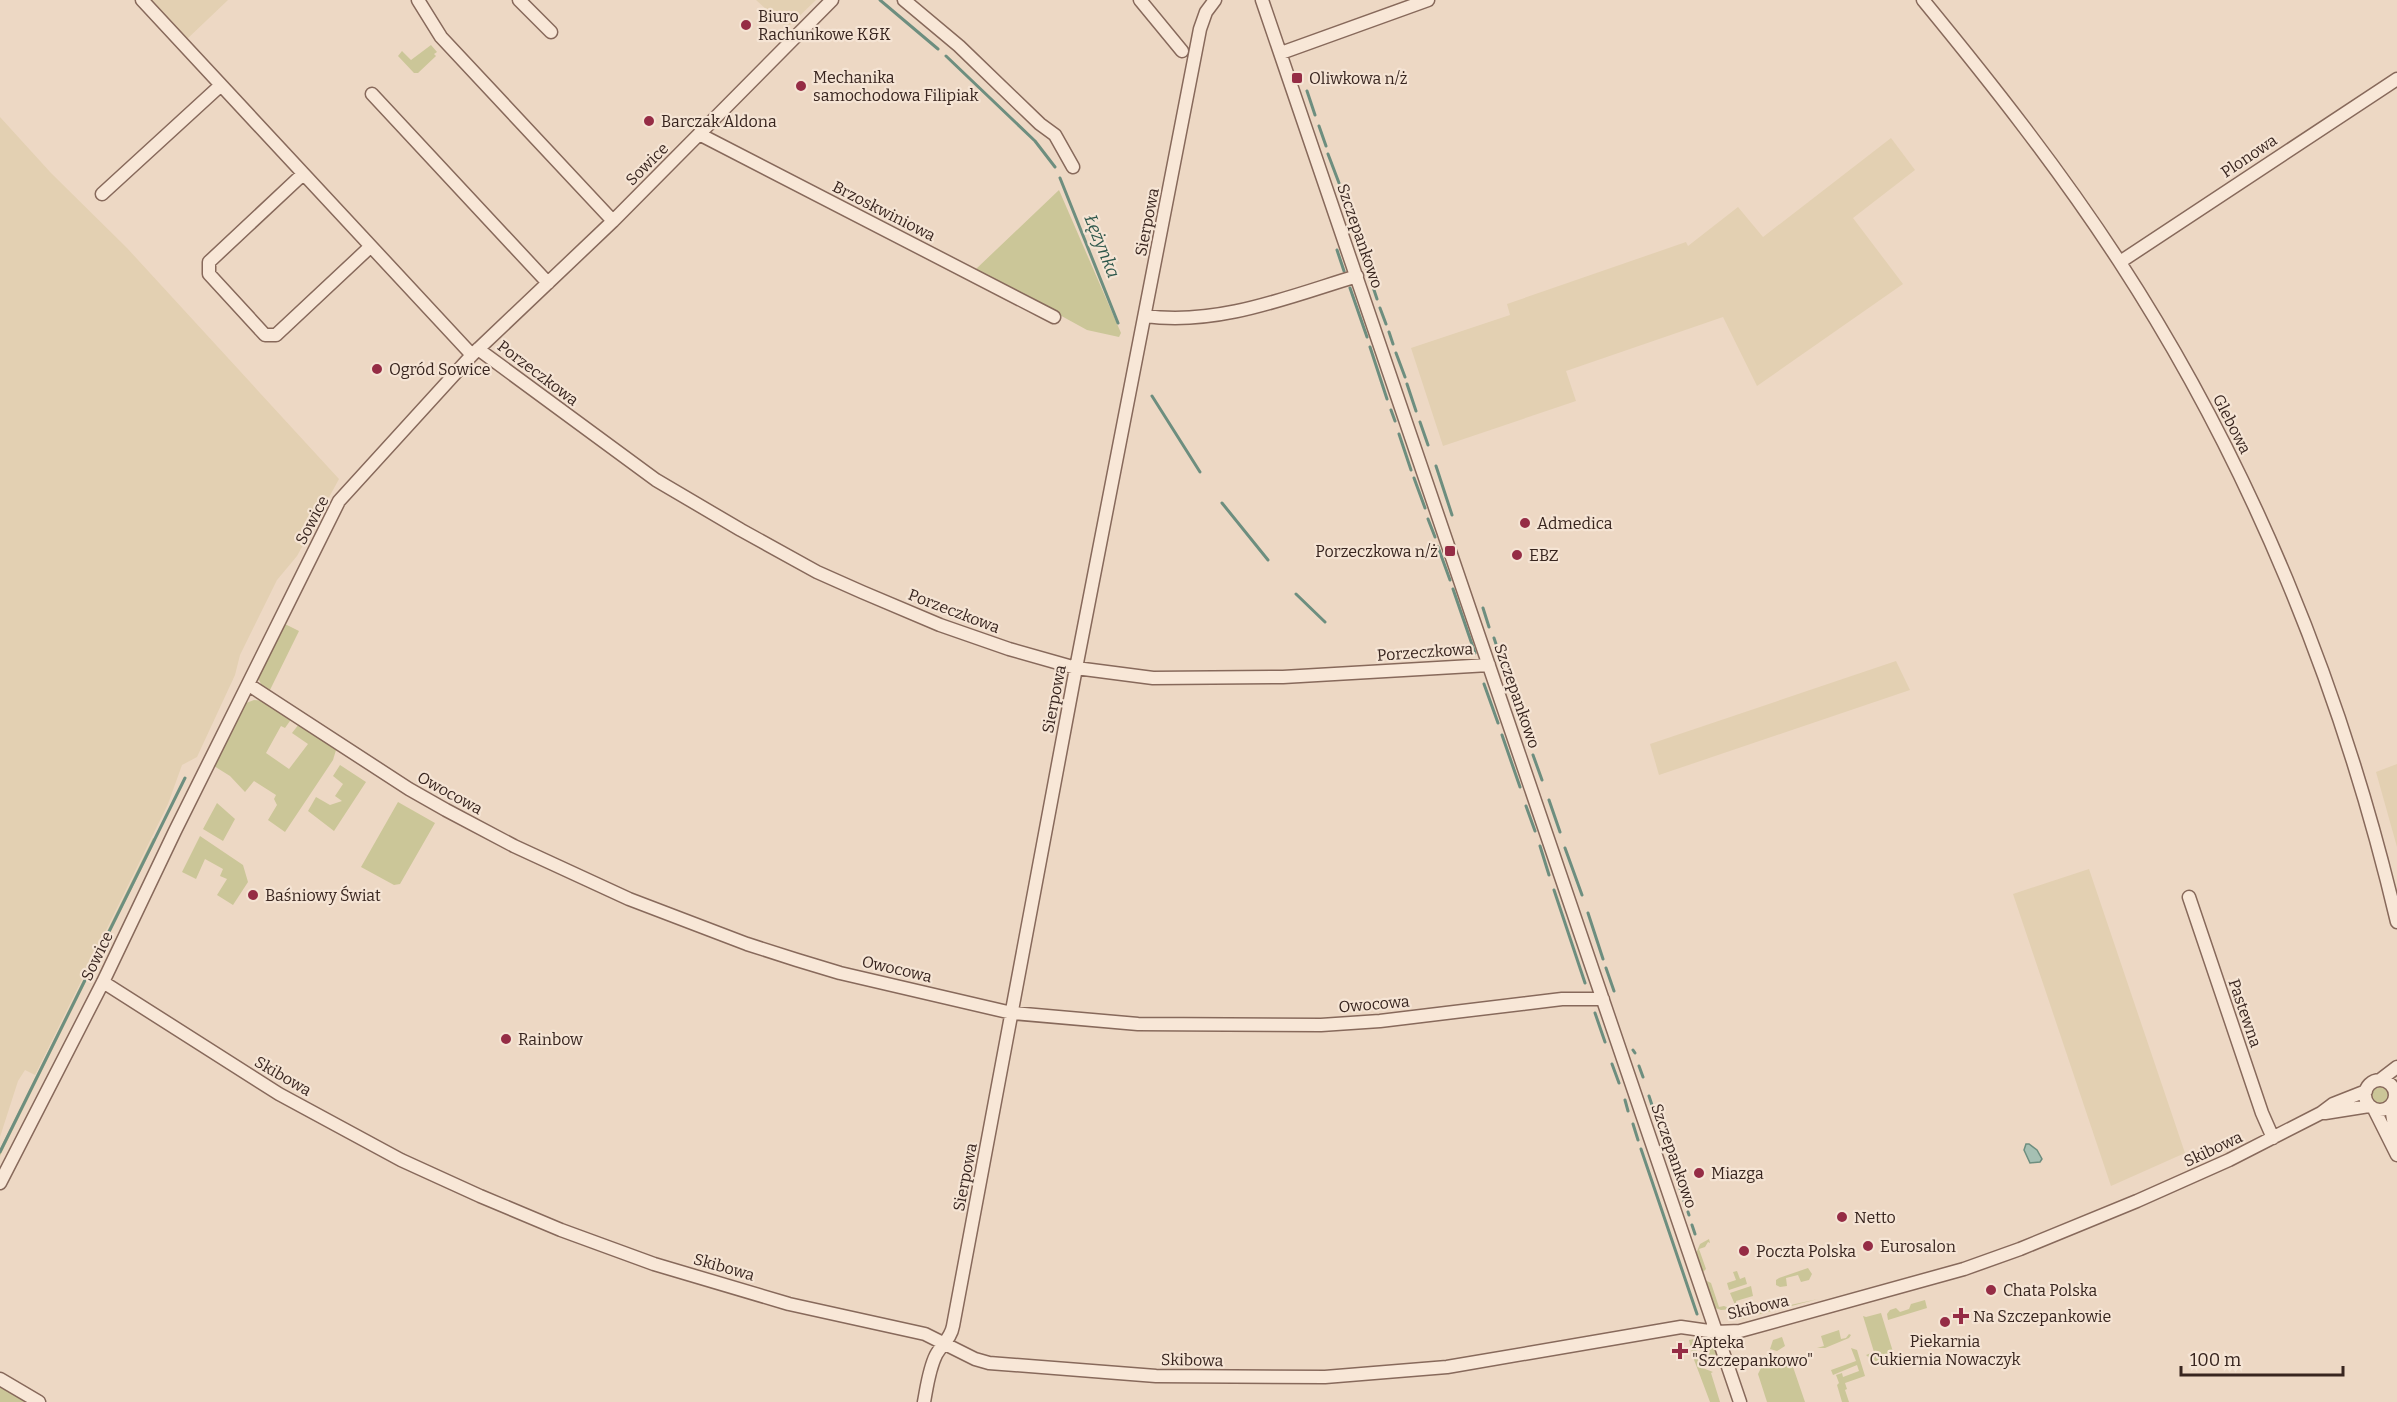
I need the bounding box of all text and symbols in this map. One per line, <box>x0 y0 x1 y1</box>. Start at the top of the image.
place label: Biuro Rachunkowe K&K <box>758 7 891 44</box>
marker: Biuro Rachunkowe K&K <box>739 18 753 32</box>
place label: Mechanika samochodowa Filipiak <box>813 68 979 105</box>
place label: Oliwkowa n/ż <box>1309 69 1408 88</box>
marker: Oliwkowa n/ż <box>1290 71 1304 85</box>
marker: Mechanika samochodowa Filipiak <box>794 79 808 93</box>
place label: Barczak Aldona <box>661 112 777 131</box>
marker: Barczak Aldona <box>642 114 656 128</box>
street label: Plonowa <box>2217 130 2281 182</box>
street label: Sowice <box>622 139 672 189</box>
street label: Brzoskwiniowa <box>829 177 939 245</box>
street label: Szczepankowo <box>1333 181 1387 291</box>
street label: Sierpowa <box>1131 186 1163 258</box>
water label: Łężynka <box>1079 211 1125 281</box>
street label: Porzeczkowa <box>494 336 582 410</box>
place label: Ogród Sowice <box>389 360 490 379</box>
marker: Ogród Sowice <box>370 362 384 376</box>
street label: Glebowa <box>2209 391 2255 457</box>
street label: Sowice <box>291 492 333 548</box>
place label: Admedica <box>1537 514 1613 533</box>
marker: Admedica <box>1518 516 1532 530</box>
place label: Porzeczkowa n/ż <box>1315 542 1438 561</box>
marker: Porzeczkowa n/ż <box>1443 544 1457 558</box>
place label: EBZ <box>1529 546 1559 565</box>
marker: EBZ <box>1510 548 1524 562</box>
street label: Porzeczkowa <box>906 585 1003 637</box>
street label: Porzeczkowa <box>1376 639 1474 665</box>
street label: Szczepankowo <box>1490 641 1544 751</box>
street label: Sierpowa <box>1038 663 1070 735</box>
street label: Owocowa <box>414 767 486 819</box>
place label: Baśniowy Świat <box>265 885 381 905</box>
marker: Baśniowy Świat <box>246 888 260 902</box>
street label: Sowice <box>77 928 117 984</box>
street label: Owocowa <box>860 952 934 986</box>
street label: Pastewna <box>2224 976 2266 1050</box>
street label: Owocowa <box>1338 991 1411 1017</box>
place label: Rainbow <box>518 1030 583 1049</box>
marker: Rainbow <box>499 1032 513 1046</box>
street label: Skibowa <box>251 1052 315 1100</box>
street label: Szczepankowo <box>1647 1101 1701 1211</box>
street label: Skibowa <box>2181 1127 2246 1171</box>
street label: Sierpowa <box>949 1141 981 1213</box>
place label: Miazga <box>1711 1164 1764 1183</box>
marker: Miazga <box>1692 1166 1706 1180</box>
place label: Netto <box>1854 1208 1896 1227</box>
marker: Netto <box>1835 1210 1849 1224</box>
place label: Eurosalon <box>1880 1237 1956 1256</box>
marker: Eurosalon <box>1861 1239 1875 1253</box>
place label: Poczta Polska <box>1756 1242 1856 1261</box>
marker: Poczta Polska <box>1737 1244 1751 1258</box>
street label: Skibowa <box>691 1249 757 1285</box>
place label: Chata Polska <box>2003 1281 2097 1300</box>
marker: Chata Polska <box>1984 1283 1998 1297</box>
street label: Skibowa <box>1725 1291 1791 1323</box>
place label: Na Szczepankowie <box>1973 1307 2111 1326</box>
marker: Na Szczepankowie <box>1954 1309 1968 1323</box>
marker: Piekarnia Cukiernia Nowaczyk <box>1938 1315 1952 1329</box>
place label: Piekarnia Cukiernia Nowaczyk <box>1869 1332 2021 1369</box>
place label: Apteka "Szczepankowo" <box>1692 1333 1813 1370</box>
scale bar <box>2181 1339 2343 1377</box>
marker: Apteka "Szczepankowo" <box>1673 1344 1687 1358</box>
text: 100 m <box>2190 1349 2241 1371</box>
street label: Skibowa <box>1161 1350 1224 1370</box>

